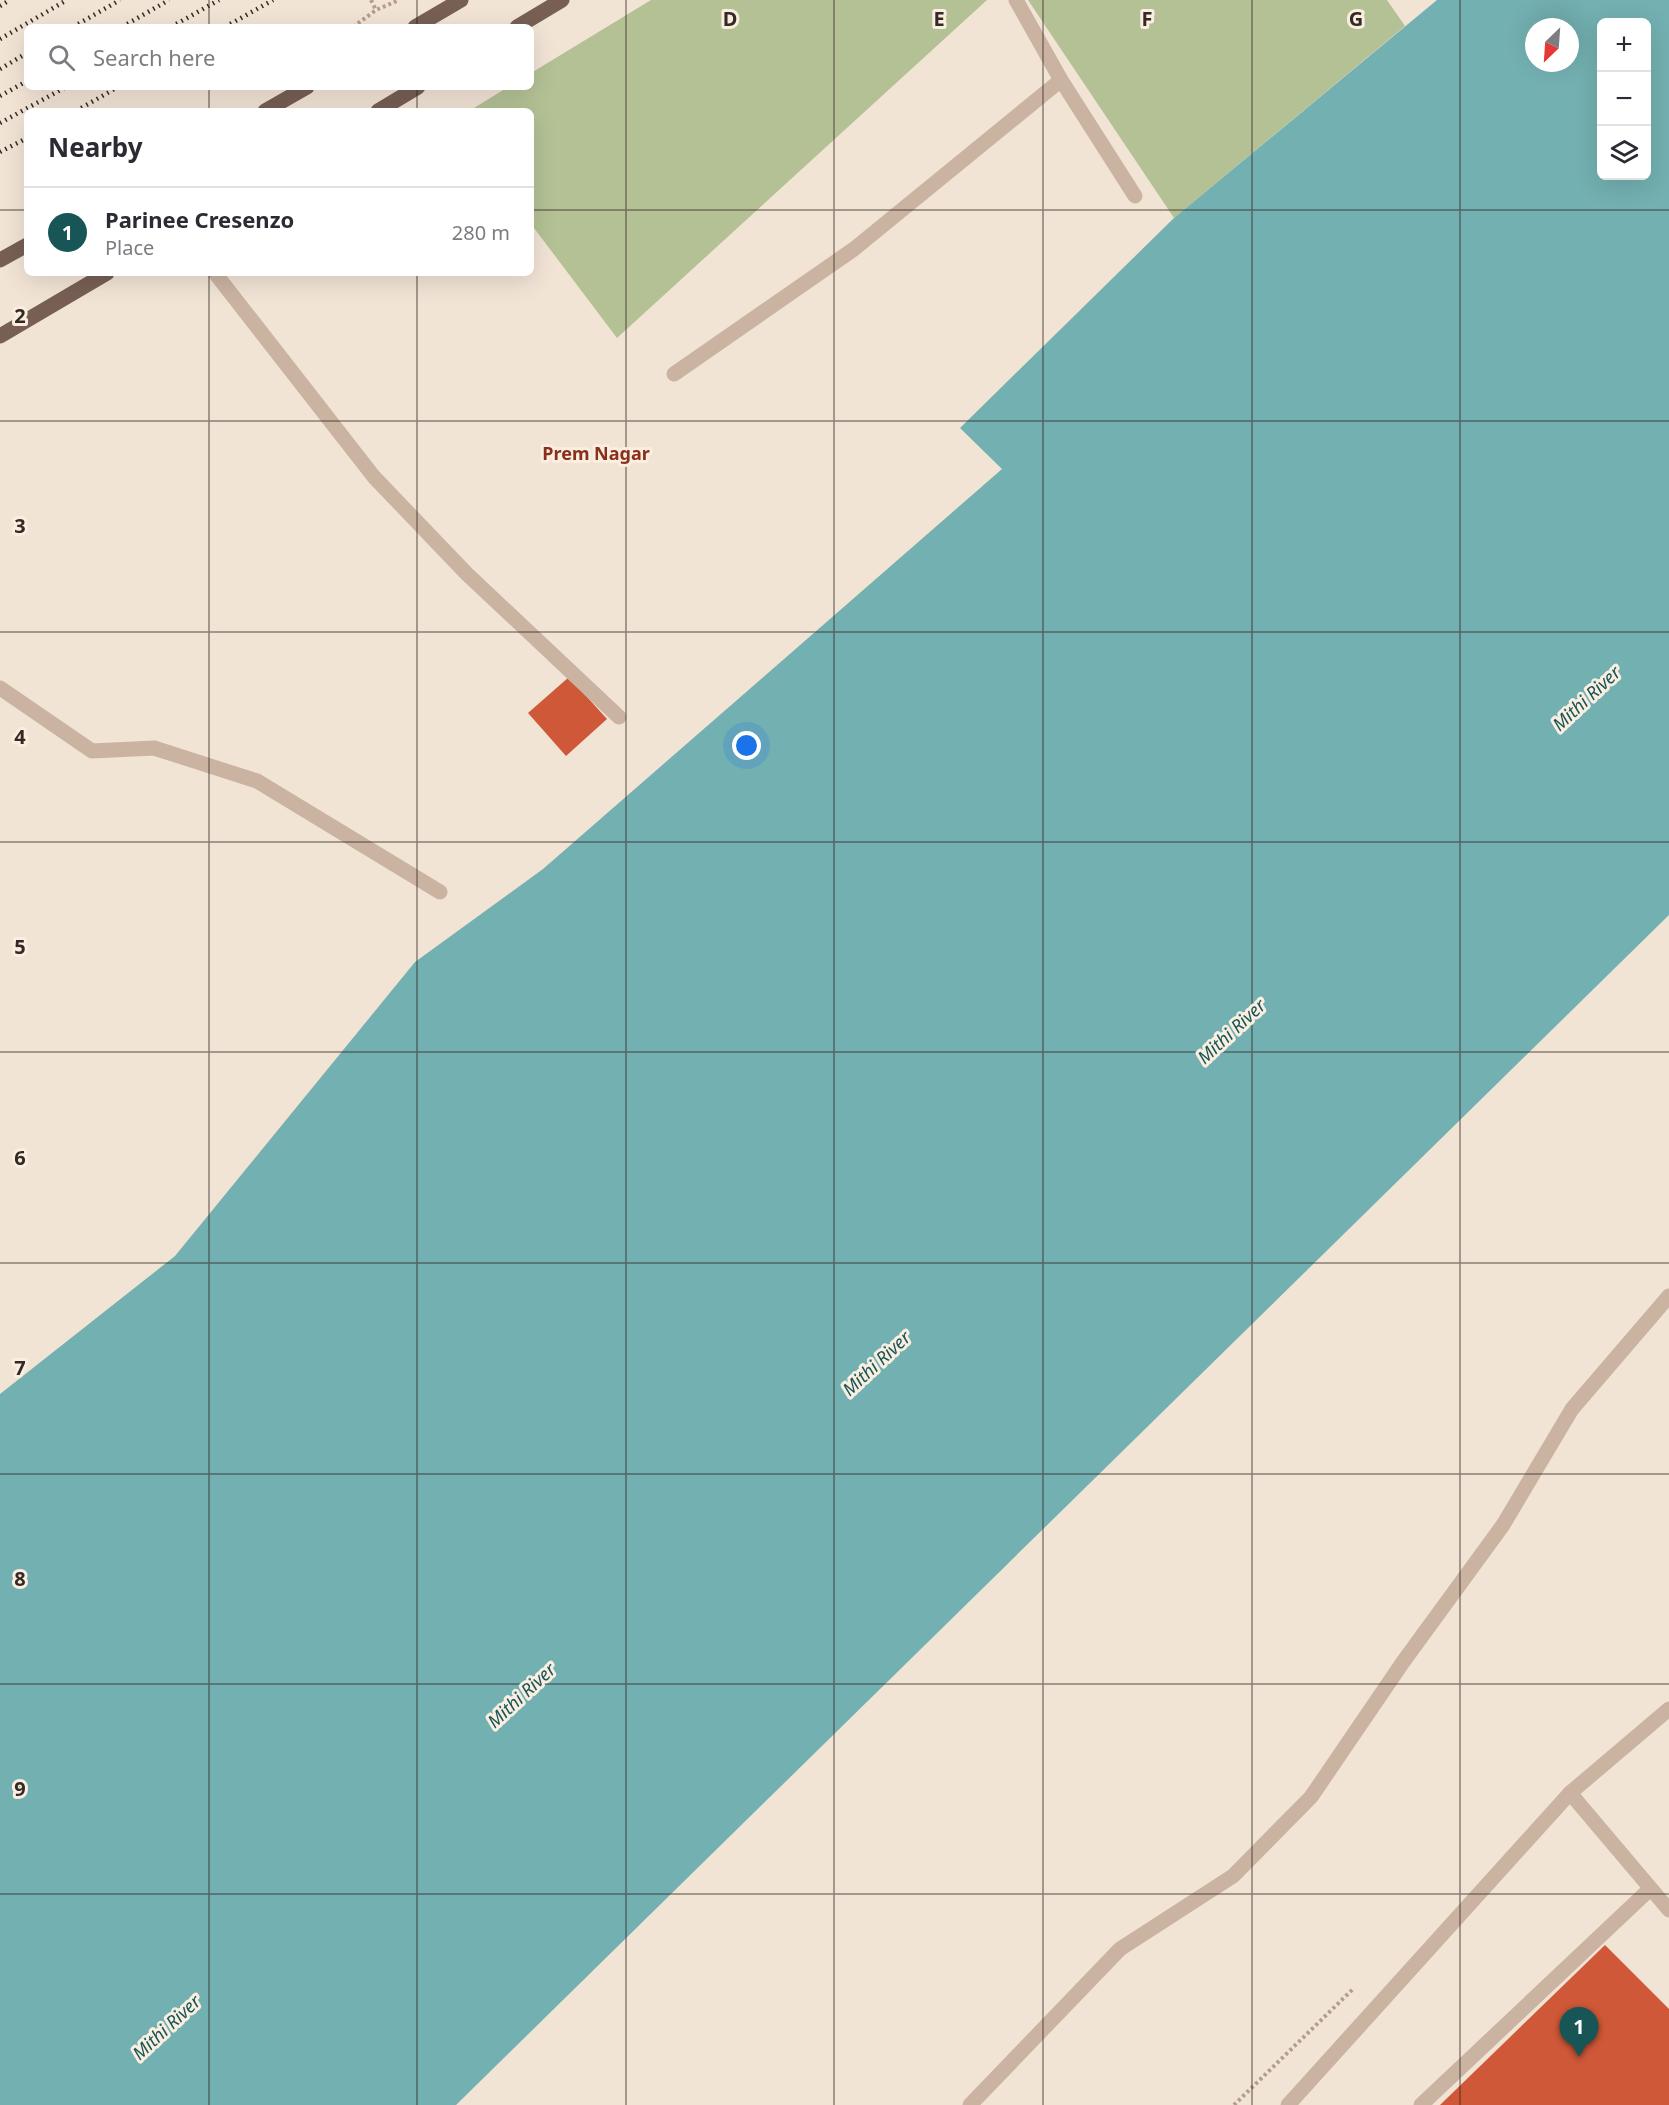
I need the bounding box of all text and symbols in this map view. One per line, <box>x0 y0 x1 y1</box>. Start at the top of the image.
text: D <box>723 5 737 32</box>
text: E <box>933 5 945 32</box>
text: F <box>1142 5 1152 32</box>
text: G <box>1349 5 1363 32</box>
north arrow <box>1525 18 1579 72</box>
map controls <box>1597 18 1651 180</box>
button: + <box>1597 18 1651 72</box>
search box <box>24 24 534 90</box>
icon: search <box>45 41 78 74</box>
text: Search here <box>93 42 215 72</box>
button: − <box>1597 72 1651 126</box>
button: layers <box>1597 126 1651 180</box>
text: Nearby <box>48 129 143 165</box>
text: Parinee Cresenzo <box>105 204 294 234</box>
text: 1 <box>62 219 73 246</box>
text: 280 m <box>452 219 510 246</box>
text: Place <box>105 234 154 261</box>
text: 2 <box>14 302 26 329</box>
district label: Prem Nagar <box>542 441 650 465</box>
text: 3 <box>14 512 26 539</box>
water label: Mithi River <box>1547 660 1626 736</box>
text: 4 <box>14 723 26 750</box>
your location <box>732 731 761 760</box>
text: 5 <box>14 933 26 960</box>
water label: Mithi River <box>1192 993 1271 1069</box>
text: 6 <box>14 1144 26 1171</box>
water label: Mithi River <box>837 1325 916 1401</box>
text: 7 <box>14 1354 26 1381</box>
text: 8 <box>14 1565 26 1592</box>
water label: Mithi River <box>482 1657 561 1733</box>
text: 9 <box>14 1775 26 1802</box>
water label: Mithi River <box>127 1989 206 2065</box>
pin: 1 <box>1560 2008 1598 2057</box>

